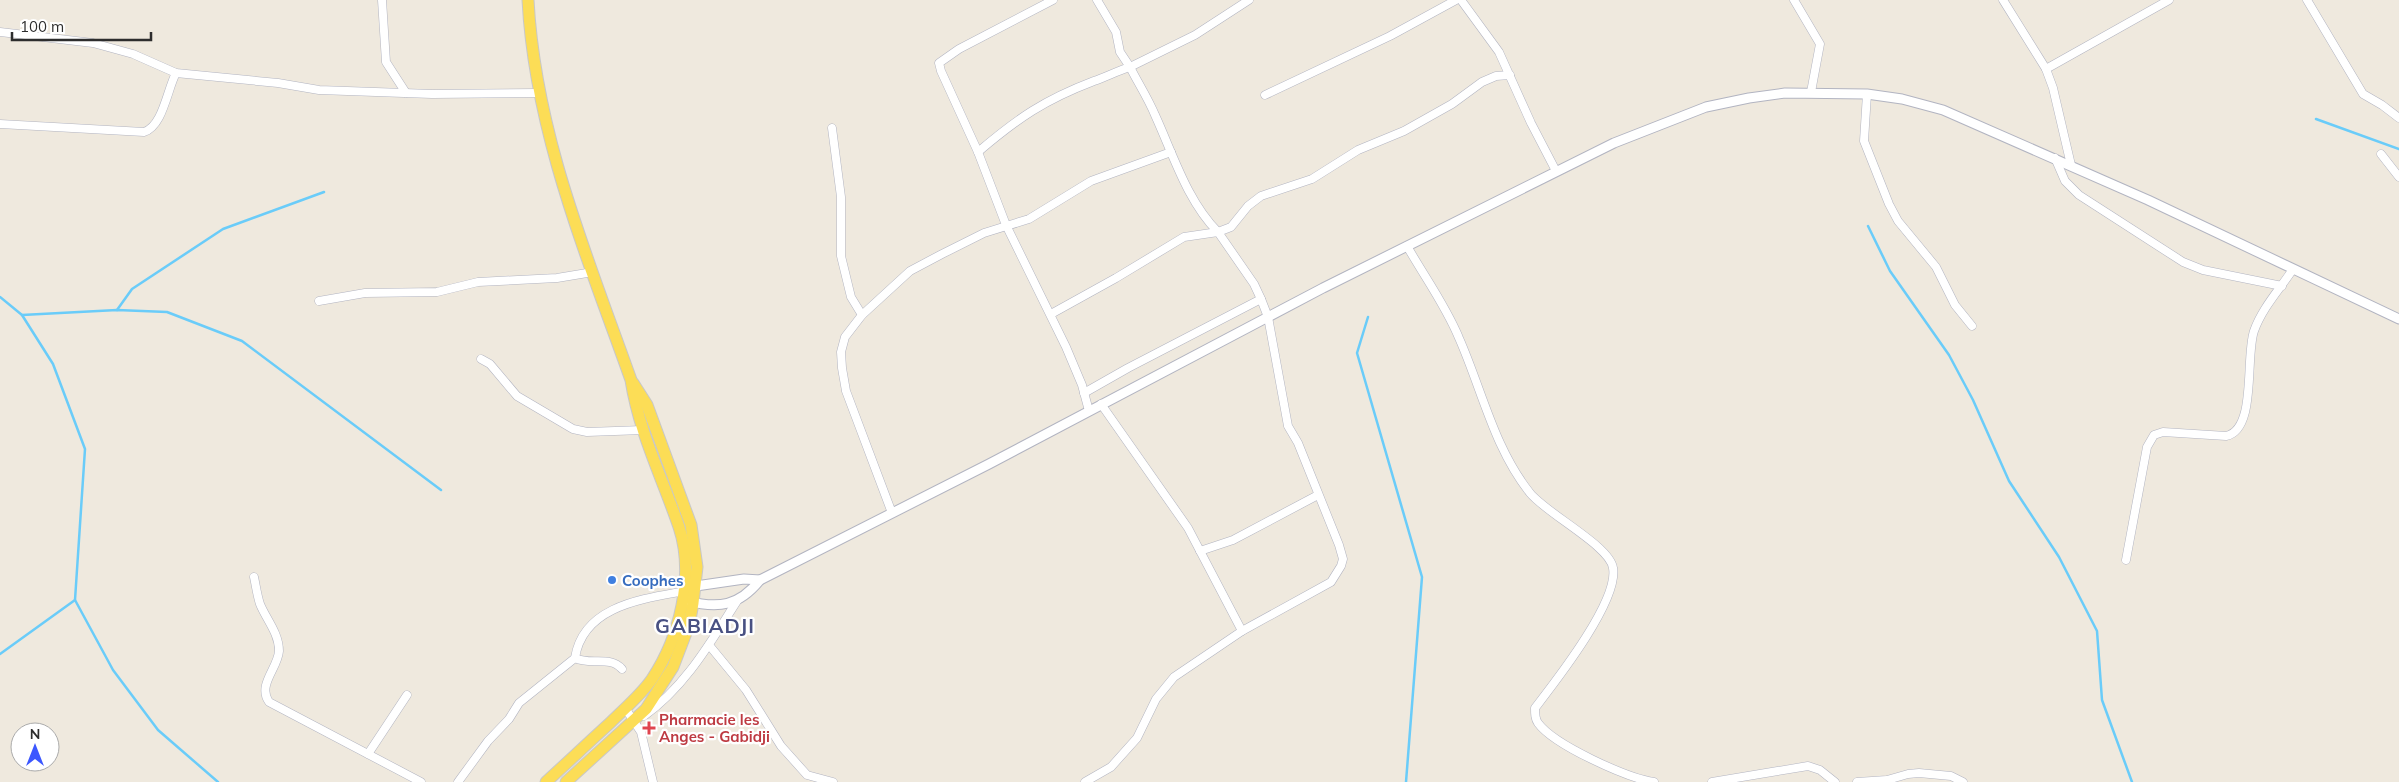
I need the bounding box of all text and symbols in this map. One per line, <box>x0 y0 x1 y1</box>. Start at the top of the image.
scale bar <box>12 10 151 42</box>
text: 100 m <box>20 17 64 36</box>
place label: Coophes <box>622 571 684 590</box>
marker: Coophes <box>606 574 618 586</box>
district label: GABIADJI <box>655 613 755 638</box>
place label: Pharmacie les Anges - Gabidji <box>659 710 770 746</box>
north arrow <box>10 722 60 772</box>
marker: Pharmacie les Anges - Gabidji <box>643 722 655 734</box>
text: N <box>30 725 40 743</box>

